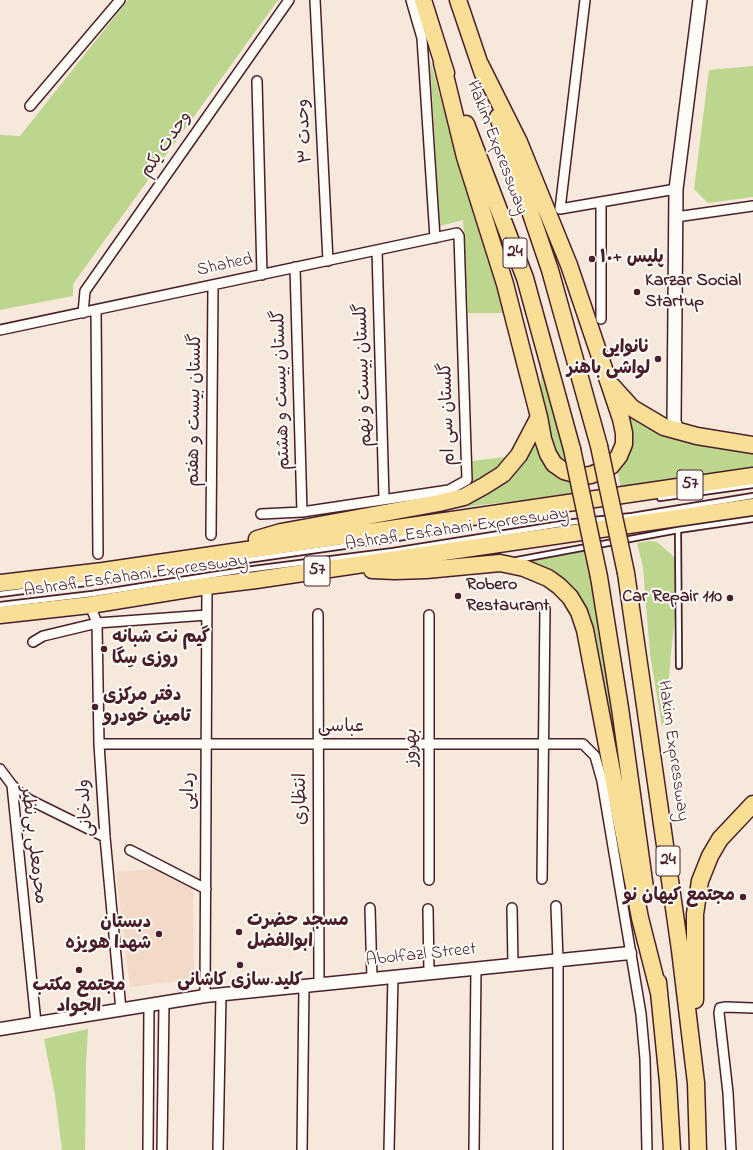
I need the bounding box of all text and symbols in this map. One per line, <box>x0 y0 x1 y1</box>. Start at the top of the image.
street label: Hakim Expressway <box>460 78 532 218</box>
street label: وحدت ۳ <box>294 98 318 164</box>
street label: وحدت یکم <box>136 108 198 182</box>
road number: 24 <box>503 238 527 268</box>
place label: پلیس +۱۰ <box>600 248 664 270</box>
street label: Shahed <box>195 250 255 282</box>
marker: پلیس +۱۰ <box>587 254 597 264</box>
place label: Karzar Social Startup <box>645 271 741 314</box>
marker: Karzar Social Startup <box>632 287 642 297</box>
street label: گلستان بیست و نهم <box>352 303 378 447</box>
street label: گلستان بیست و هشتم <box>269 310 297 470</box>
street label: گلستان بیست و هفتم <box>184 333 208 487</box>
place label: نانوایی لواشی باهنر <box>567 338 650 380</box>
marker: نانوایی لواشی باهنر <box>653 354 663 364</box>
street label: گلستان سی ام <box>436 362 462 466</box>
road number: 57 <box>677 470 703 500</box>
street label: Ashrafi Esfahani Expressway <box>344 504 570 556</box>
street label: Ashrafi Esfahani Expressway <box>23 551 249 603</box>
road number: 57 <box>304 556 330 586</box>
place label: Robero Restaurant <box>466 575 549 618</box>
place label: Car Repair 110 <box>622 587 722 609</box>
marker: Robero Restaurant <box>453 591 463 601</box>
marker: Car Repair 110 <box>725 593 735 603</box>
place label: گیم نت شبانه روزی سِگا <box>112 628 210 670</box>
marker: گیم نت شبانه روزی سِگا <box>99 644 109 654</box>
street label: Hakim Expressway <box>651 679 693 823</box>
place label: دفتر مرکزی تامین خودرو <box>103 686 191 728</box>
marker: دفتر مرکزی تامین خودرو <box>90 702 100 712</box>
street label: عباسی <box>318 717 364 739</box>
street label: بهروز <box>402 728 424 766</box>
street label: ردایی <box>179 772 201 810</box>
street label: انتظاری <box>291 773 313 825</box>
street label: ولدخانی <box>74 778 100 838</box>
street label: محرمعلی بی‌نظیر <box>14 785 50 905</box>
road number: 24 <box>656 846 680 876</box>
place label: مجتمع کیهان نو <box>623 886 735 908</box>
marker: مجتمع کیهان نو <box>738 892 748 902</box>
place label: مسجد حضرت ابوالفضل <box>247 911 349 954</box>
place label: دبستان شهدا هویزه <box>65 913 151 956</box>
marker: مسجد حضرت ابوالفضل <box>234 927 244 937</box>
marker: دبستان شهدا هویزه <box>154 929 164 939</box>
street label: Abolfazl Street <box>365 939 477 973</box>
marker: کلید سازی کاشانی <box>235 960 245 970</box>
marker: مجتمع مکتب الجواد <box>74 965 84 975</box>
place label: کلید سازی کاشانی <box>177 971 303 993</box>
place label: مجتمع مکتب الجواد <box>33 976 125 1018</box>

